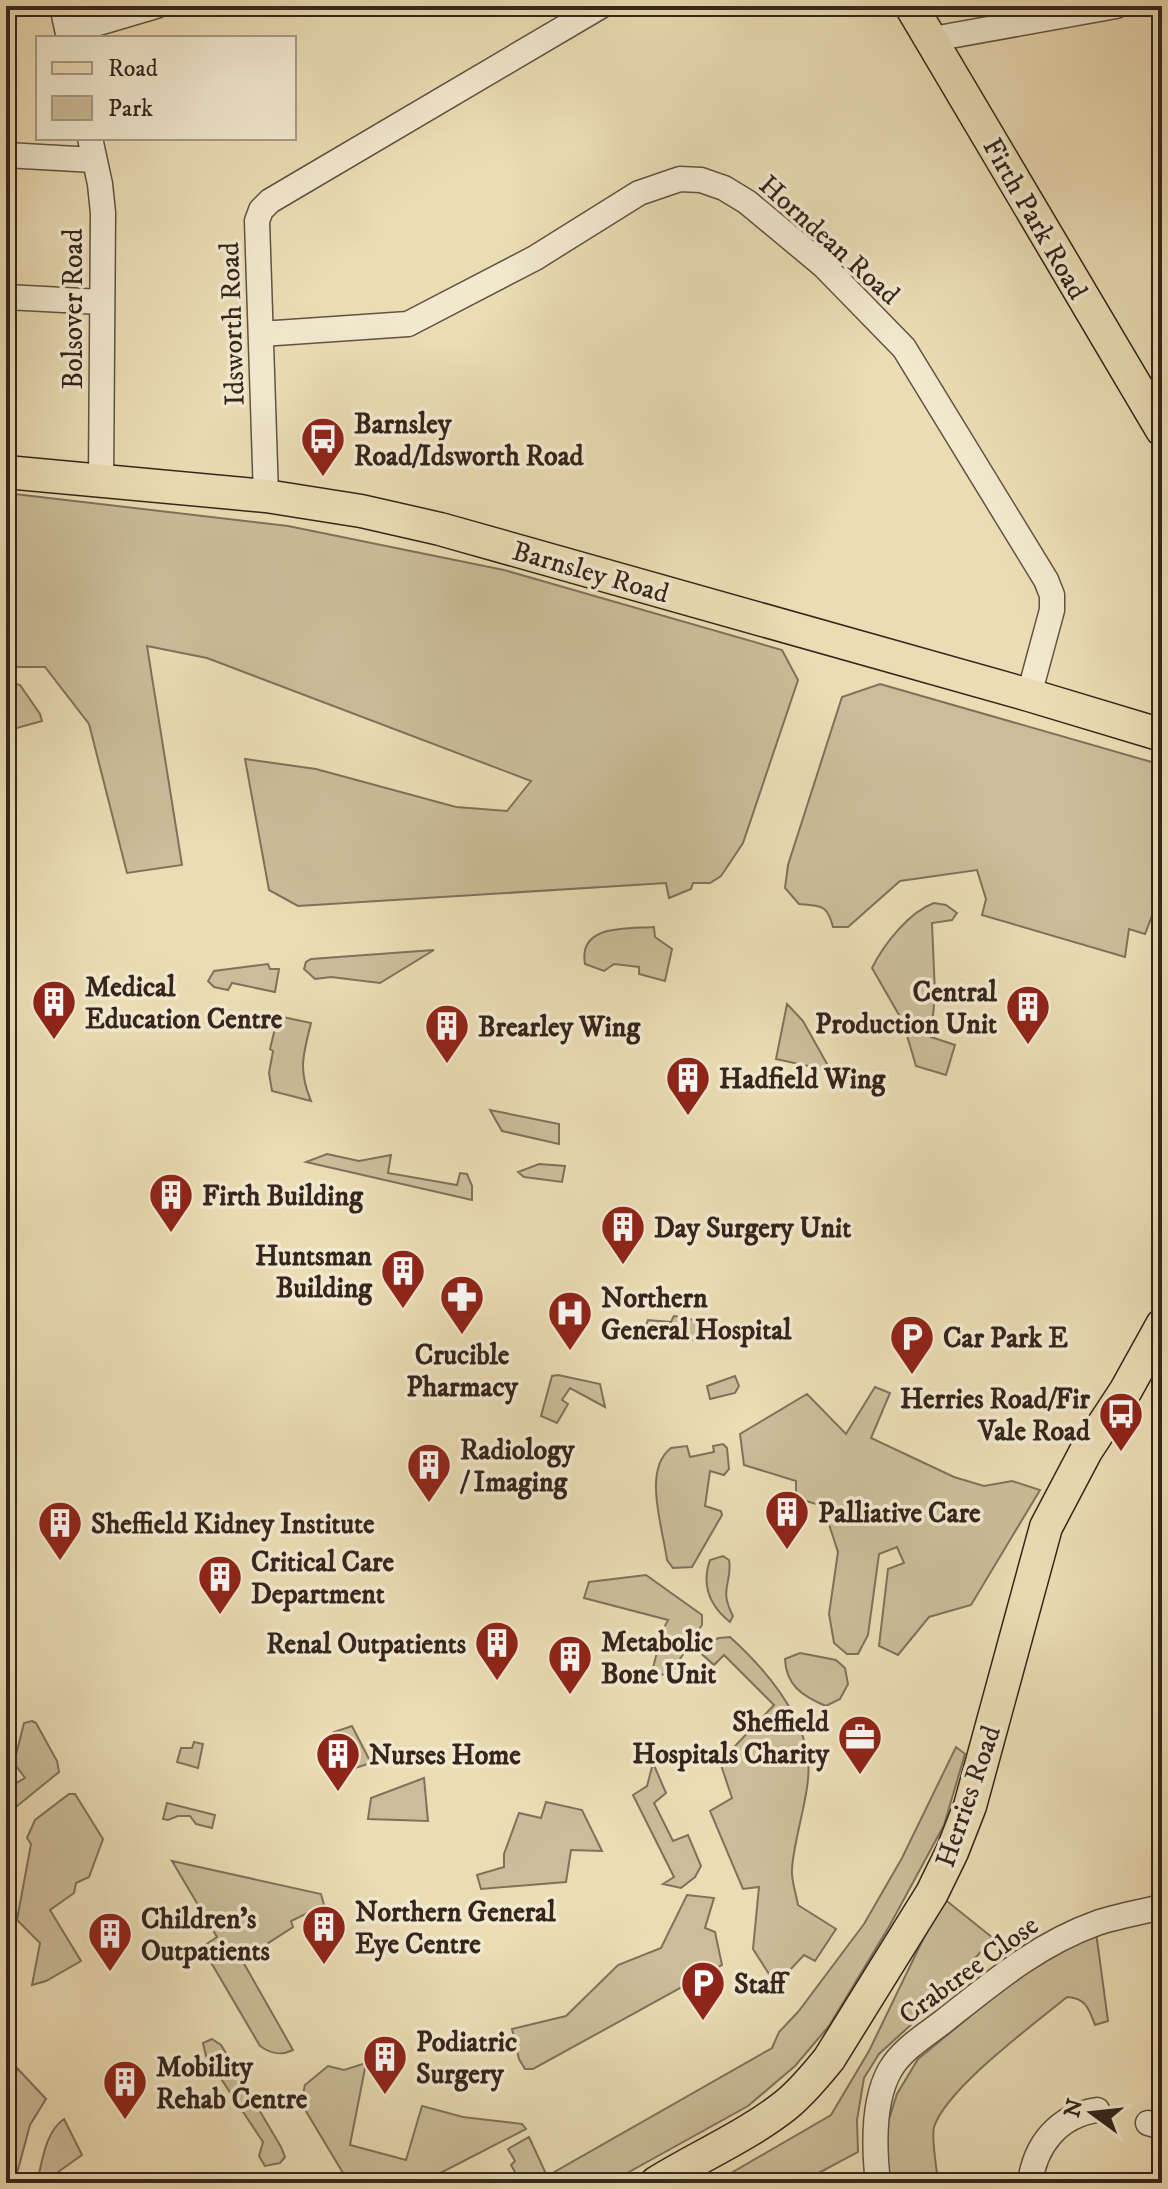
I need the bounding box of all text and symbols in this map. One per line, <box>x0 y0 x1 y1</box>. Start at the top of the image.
legend <box>36 36 296 140</box>
text: Road <box>108 54 158 84</box>
text: Park <box>108 94 153 124</box>
street label: Firth Park Road <box>974 132 1095 306</box>
street label: Horndean Road <box>751 168 907 313</box>
street label: Bolsover Road <box>56 229 91 389</box>
street label: Idsworth Road <box>212 241 253 406</box>
place label: Barnsley Road/Idsworth Road <box>354 407 585 474</box>
bus stop icon: Barnsley Road/Idsworth Road <box>299 415 347 478</box>
street label: Barnsley Road <box>508 533 673 611</box>
place label: Medical Education Centre <box>85 970 283 1037</box>
place label: Central Production Unit <box>815 975 998 1042</box>
building icon: Medical Education Centre <box>30 978 78 1041</box>
building icon: Central Production Unit <box>1004 983 1052 1046</box>
building icon: Brearley Wing <box>423 1002 471 1065</box>
place label: Brearley Wing <box>478 1010 641 1045</box>
building icon: Hadfield Wing <box>664 1054 712 1117</box>
place label: Hadfield Wing <box>719 1062 887 1097</box>
building icon: Firth Building <box>147 1171 195 1234</box>
place label: Firth Building <box>202 1179 364 1214</box>
building icon: Day Surgery Unit <box>599 1203 647 1266</box>
place label: Day Surgery Unit <box>654 1211 851 1246</box>
place label: Huntsman Building <box>255 1239 373 1306</box>
building icon: Huntsman Building <box>379 1247 427 1310</box>
pharmacy icon: Crucible Pharmacy <box>438 1273 486 1336</box>
place label: Northern General Hospital <box>601 1281 792 1348</box>
hospital icon: Northern General Hospital <box>546 1289 594 1352</box>
parking icon: Car Park E <box>888 1313 936 1376</box>
place label: Car Park E <box>943 1321 1068 1356</box>
place label: Crucible Pharmacy <box>406 1338 518 1405</box>
place label: Herries Road/Fir Vale Road <box>900 1382 1091 1449</box>
bus stop icon: Herries Road/Fir Vale Road <box>1097 1390 1145 1453</box>
place label: Radiology / Imaging <box>459 1433 575 1500</box>
building icon: Radiology / Imaging <box>405 1441 453 1504</box>
building icon: Palliative Care <box>763 1488 811 1551</box>
place label: Palliative Care <box>818 1496 981 1531</box>
building icon: Sheffield Kidney Institute <box>36 1499 84 1562</box>
place label: Sheffield Kidney Institute <box>91 1507 375 1542</box>
place label: Critical Care Department <box>251 1545 394 1612</box>
building icon: Critical Care Department <box>196 1553 244 1616</box>
building icon: Renal Outpatients <box>473 1619 521 1682</box>
place label: Metabolic Bone Unit <box>601 1625 716 1692</box>
place label: Renal Outpatients <box>266 1627 467 1662</box>
building icon: Metabolic Bone Unit <box>546 1633 594 1696</box>
place label: Sheffield Hospitals Charity <box>632 1705 830 1772</box>
office icon: Sheffield Hospitals Charity <box>836 1713 884 1776</box>
street label: Herries Road <box>928 1721 1009 1872</box>
building icon: Nurses Home <box>314 1730 362 1793</box>
place label: Nurses Home <box>369 1738 521 1773</box>
place label: Northern General Eye Centre <box>355 1895 556 1962</box>
place label: Children's Outpatients <box>141 1902 271 1969</box>
building icon: Northern General Eye Centre <box>300 1903 348 1966</box>
street label: Crabtree Close <box>892 1908 1045 2033</box>
building icon: Children's Outpatients <box>86 1910 134 1973</box>
parking icon: Staff <box>679 1959 727 2022</box>
place label: Staff <box>734 1967 791 2002</box>
place label: Podiatric Surgery <box>416 2025 517 2092</box>
building icon: Podiatric Surgery <box>361 2033 409 2096</box>
place label: Mobility Rehab Centre <box>156 2050 308 2117</box>
building icon: Mobility Rehab Centre <box>101 2058 149 2121</box>
north arrow <box>1052 2073 1132 2153</box>
text: N <box>1059 2096 1090 2120</box>

